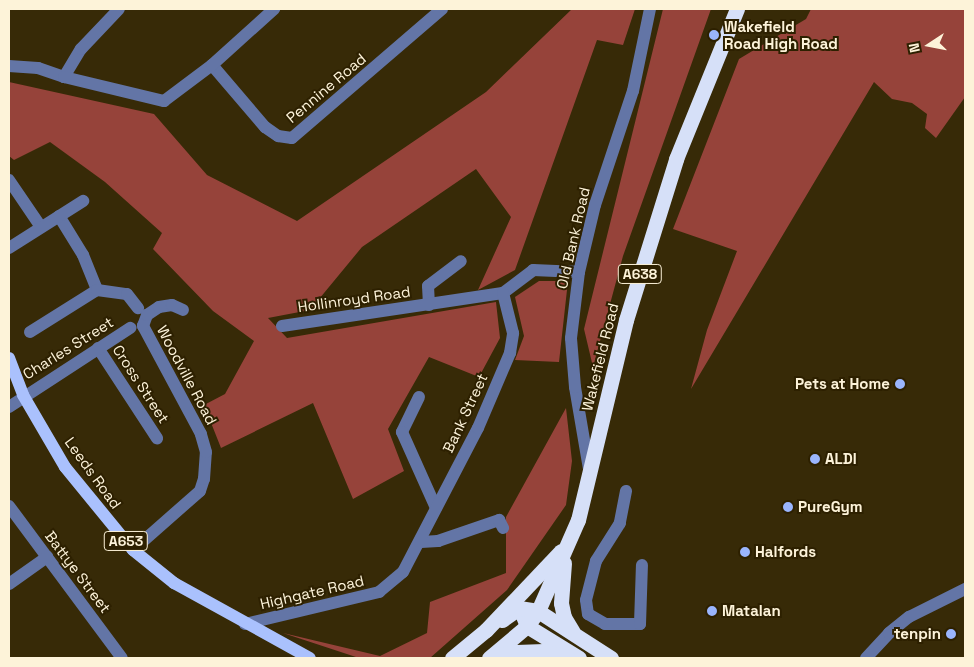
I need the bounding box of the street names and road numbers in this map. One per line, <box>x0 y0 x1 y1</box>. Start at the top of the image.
street label: Pennine Road <box>283 49 369 127</box>
street label: Old Bank Road <box>553 185 593 291</box>
road number: A638 <box>618 262 662 286</box>
street label: Hollinroyd Road <box>297 282 411 316</box>
street label: Wakefield Road <box>578 301 622 413</box>
street label: Charles Street <box>19 313 117 383</box>
street label: Woodville Road <box>153 322 221 428</box>
street label: Cross Street <box>109 341 173 427</box>
street label: Bank Street <box>439 370 491 456</box>
street label: Leeds Road <box>61 434 125 512</box>
street label: Battye Street <box>41 527 115 617</box>
road number: A653 <box>104 530 148 552</box>
street label: Highgate Road <box>258 571 366 613</box>

